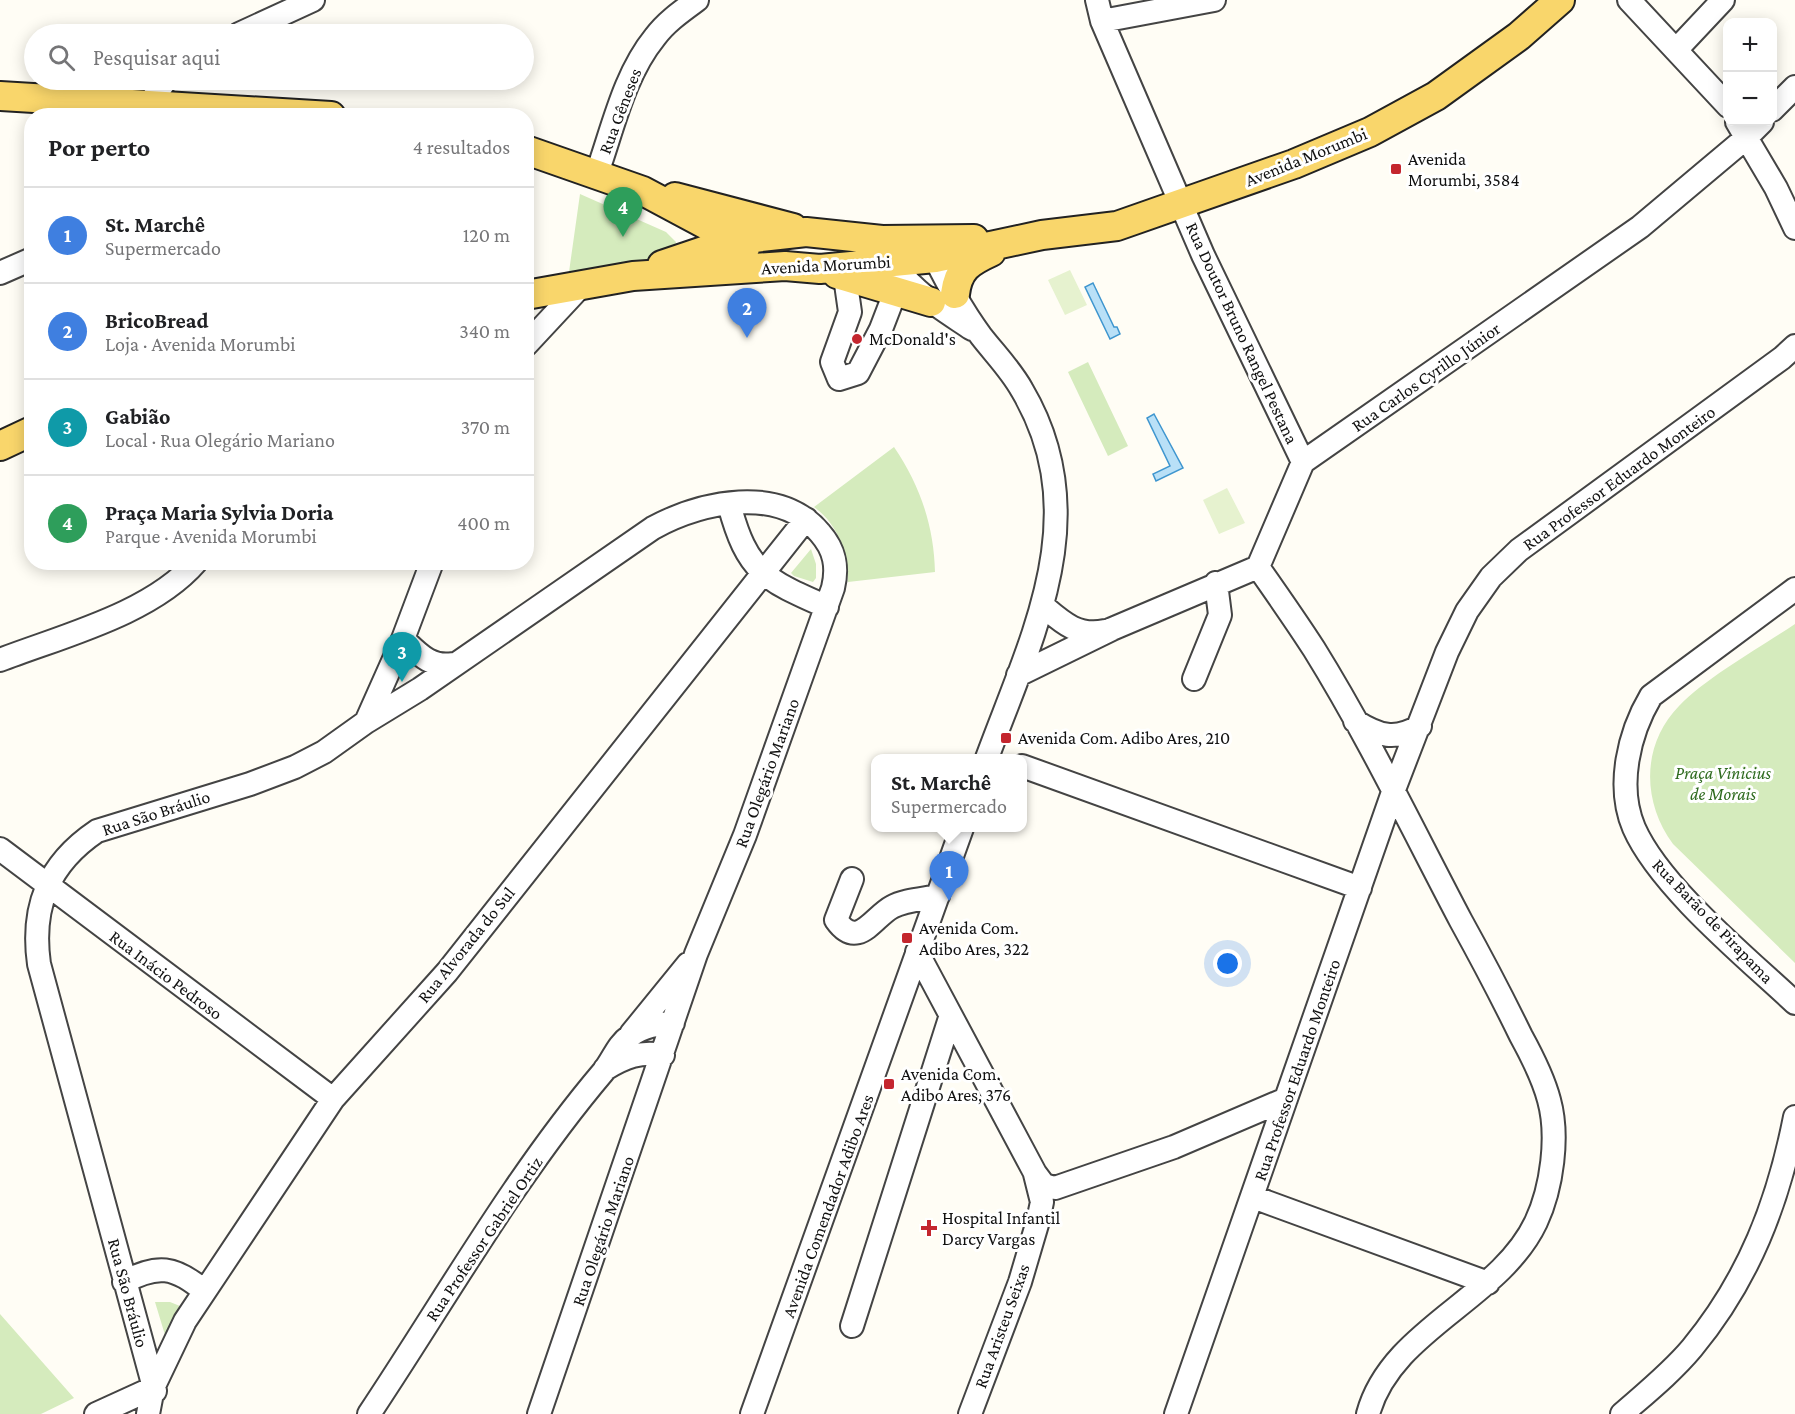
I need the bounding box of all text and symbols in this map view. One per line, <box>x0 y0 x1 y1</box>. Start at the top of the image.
map controls <box>1723 18 1777 126</box>
button: + <box>1723 18 1777 72</box>
search box <box>24 24 534 90</box>
icon: search <box>45 41 78 74</box>
text: Pesquisar aqui <box>93 45 220 70</box>
street label: Rua Gêneses <box>595 65 645 157</box>
button: − <box>1723 72 1777 126</box>
street label: Avenida Morumbi <box>1242 123 1370 191</box>
text: Por perto <box>48 133 150 162</box>
text: 4 resultados <box>413 136 510 158</box>
place label: Avenida Morumbi, 3584 <box>1408 149 1520 190</box>
marker: Avenida Morumbi, 3584 <box>1389 162 1403 176</box>
pin: 4 <box>604 188 642 237</box>
text: St. Marchê <box>105 212 205 237</box>
street label: Rua Doutor Bruno Rangel Pestana <box>1182 219 1302 447</box>
text: 1 <box>64 224 71 246</box>
text: 120 m <box>463 224 510 246</box>
text: Supermercado <box>105 237 221 259</box>
street label: Avenida Morumbi <box>761 252 892 278</box>
pin: 2 <box>728 288 766 338</box>
text: BricoBread <box>105 308 208 333</box>
street label: Rua Carlos Cyrillo Júnior <box>1348 318 1505 436</box>
text: 2 <box>62 320 73 342</box>
text: 340 m <box>459 320 510 342</box>
place label: McDonald's <box>869 329 956 349</box>
marker: McDonald's <box>850 332 864 346</box>
text: Loja · Avenida Morumbi <box>105 333 296 355</box>
street label: Rua Professor Eduardo Monteiro <box>1519 401 1719 555</box>
text: Gabião <box>105 404 170 429</box>
text: 3 <box>63 416 72 438</box>
text: 370 m <box>461 416 510 438</box>
text: Local · Rua Olegário Mariano <box>105 429 335 451</box>
text: Praça Maria Sylvia Doria <box>105 500 334 525</box>
text: 4 <box>62 512 73 534</box>
text: 400 m <box>457 512 510 534</box>
text: Parque · Avenida Morumbi <box>105 525 317 547</box>
pin: 3 <box>382 632 422 682</box>
street label: Rua Olegário Mariano <box>731 696 803 850</box>
place label: Avenida Com. Adibo Ares, 210 <box>1018 728 1230 748</box>
marker: Avenida Com. Adibo Ares, 210 <box>999 731 1013 745</box>
popup <box>871 754 1027 832</box>
park label: Praça Vinicius de Morais <box>1675 763 1772 804</box>
text: St. Marchê <box>891 770 991 795</box>
street label: Rua São Bráulio <box>100 786 213 840</box>
text: Supermercado <box>891 795 1007 817</box>
pin: 1 <box>930 852 968 901</box>
street label: Rua Barão de Pirapama <box>1648 855 1778 987</box>
street label: Rua Alvorada do Sul <box>413 883 519 1007</box>
place label: Avenida Com. Adibo Ares, 322 <box>919 918 1029 959</box>
street label: Rua Inácio Pedroso <box>106 926 226 1024</box>
marker: Avenida Com. Adibo Ares, 322 <box>900 931 914 945</box>
your location <box>1213 949 1242 978</box>
street label: Rua Professor Eduardo Monteiro <box>1250 957 1344 1183</box>
place label: Avenida Com. Adibo Ares, 376 <box>901 1064 1011 1105</box>
marker: Avenida Com. Adibo Ares, 376 <box>882 1077 896 1091</box>
street label: Avenida Comendador Adibo Ares <box>778 1092 878 1320</box>
street label: Rua Professor Gabriel Ortiz <box>422 1153 547 1325</box>
street label: Rua Olegário Mariano <box>568 1153 638 1309</box>
place label: Hospital Infantil Darcy Vargas <box>942 1208 1060 1249</box>
marker: Hospital Infantil Darcy Vargas <box>920 1219 938 1237</box>
street label: Rua São Bráulio <box>104 1236 152 1350</box>
street label: Rua Aristeu Seixas <box>970 1261 1034 1391</box>

